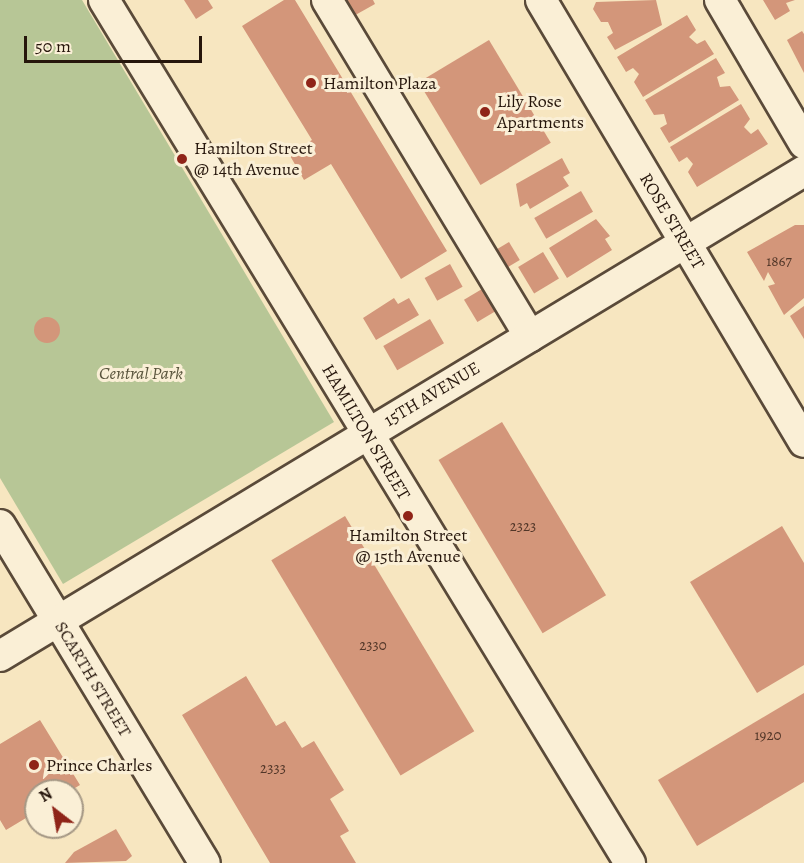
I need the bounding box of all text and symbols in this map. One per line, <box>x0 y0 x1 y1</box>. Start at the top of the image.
scale bar <box>27 24 206 62</box>
text: 50 m <box>35 34 71 58</box>
place label: Hamilton Plaza <box>323 72 437 94</box>
marker: Hamilton Plaza <box>304 76 318 90</box>
place label: Lily Rose Apartments <box>497 91 584 134</box>
marker: Lily Rose Apartments <box>478 105 492 119</box>
place label: Hamilton Street @ 14th Avenue <box>194 138 313 180</box>
marker: Hamilton Street @ 14th Avenue <box>175 152 189 166</box>
street label: ROSE STREET <box>635 169 709 273</box>
house number: 1867 <box>766 253 792 271</box>
street label: 15TH AVENUE <box>380 357 484 431</box>
street label: HAMILTON STREET <box>317 360 415 504</box>
park label: Central Park <box>99 362 183 384</box>
marker: Hamilton Street @ 15th Avenue <box>401 509 415 523</box>
house number: 2323 <box>510 518 536 536</box>
place label: Hamilton Street @ 15th Avenue <box>349 525 467 568</box>
street label: SCARTH STREET <box>50 617 136 741</box>
house number: 2330 <box>359 637 387 655</box>
house number: 1920 <box>754 727 782 745</box>
place label: Prince Charles <box>46 754 152 776</box>
marker: Prince Charles <box>27 758 41 772</box>
house number: 2333 <box>260 760 286 778</box>
north arrow <box>24 779 84 839</box>
text: N <box>35 783 56 808</box>

